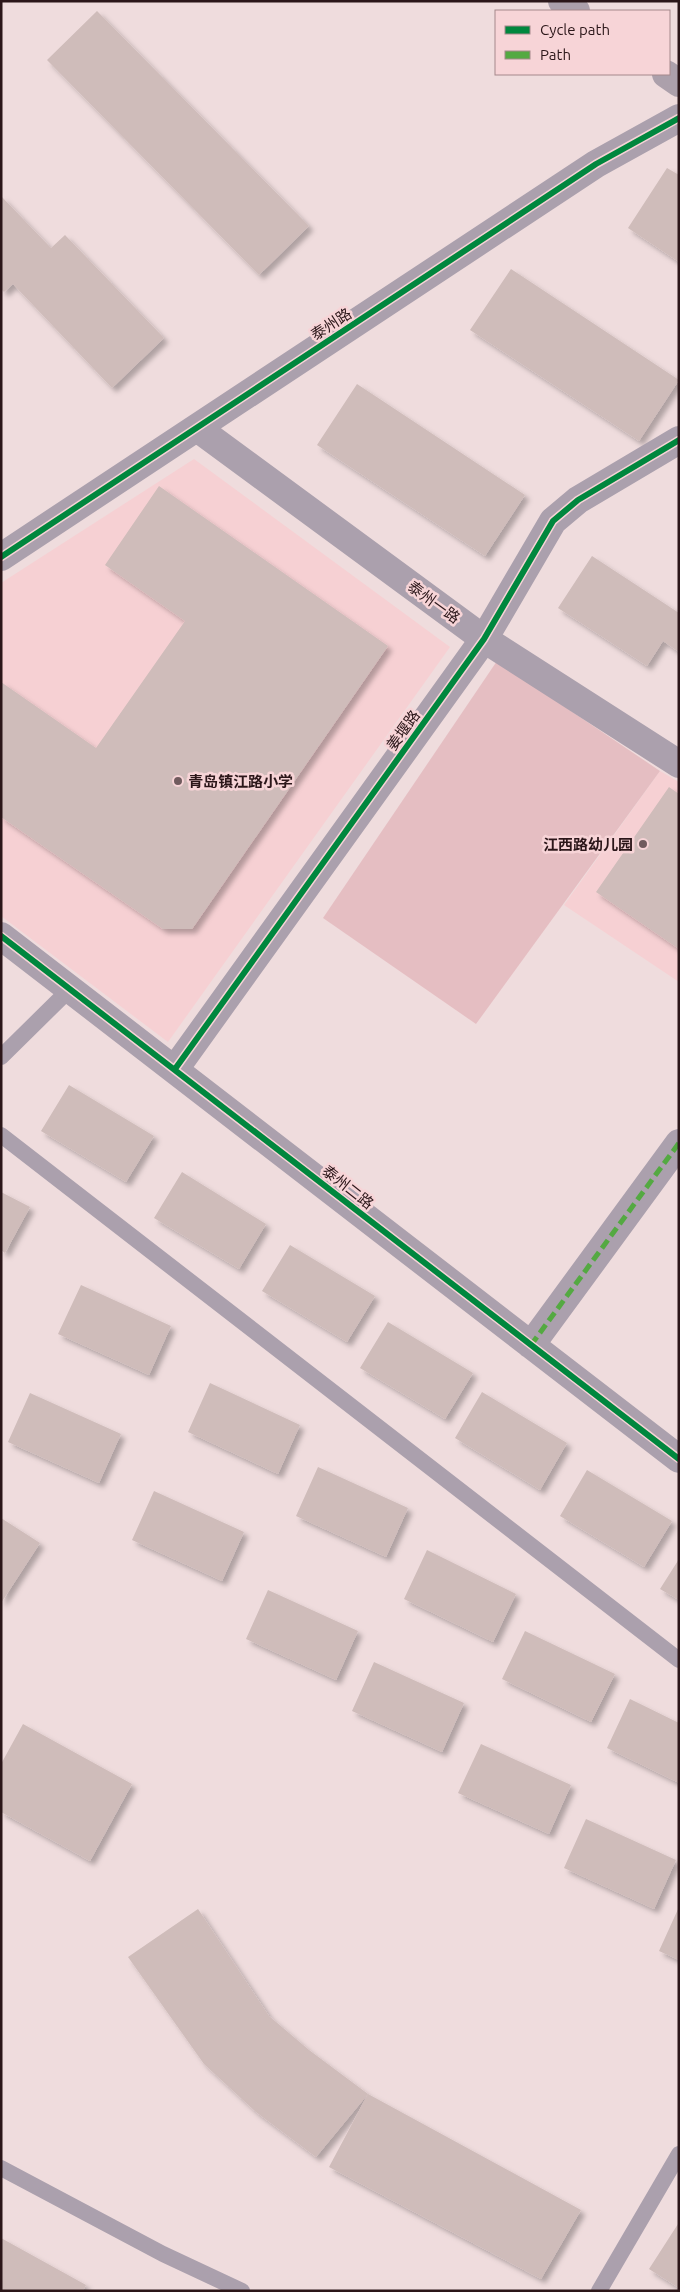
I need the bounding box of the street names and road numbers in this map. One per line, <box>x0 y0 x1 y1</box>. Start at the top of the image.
street label: 泰州路 <box>307 305 355 343</box>
street label: 泰州一路 <box>405 577 463 627</box>
street label: 姜堰路 <box>383 707 423 753</box>
street label: 泰州二路 <box>319 1162 377 1212</box>

